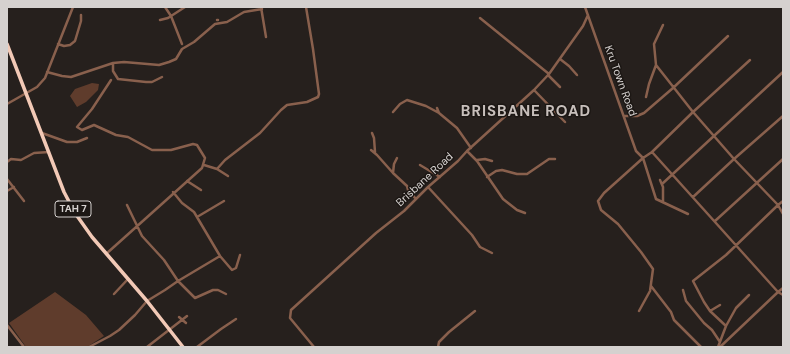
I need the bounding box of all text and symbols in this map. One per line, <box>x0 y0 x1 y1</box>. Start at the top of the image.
street label: Kru Town Road <box>601 44 639 118</box>
district label: BRISBANE ROAD <box>461 103 591 121</box>
street label: Brisbane Road <box>394 150 456 210</box>
road number: TAH 7 <box>55 201 91 217</box>

